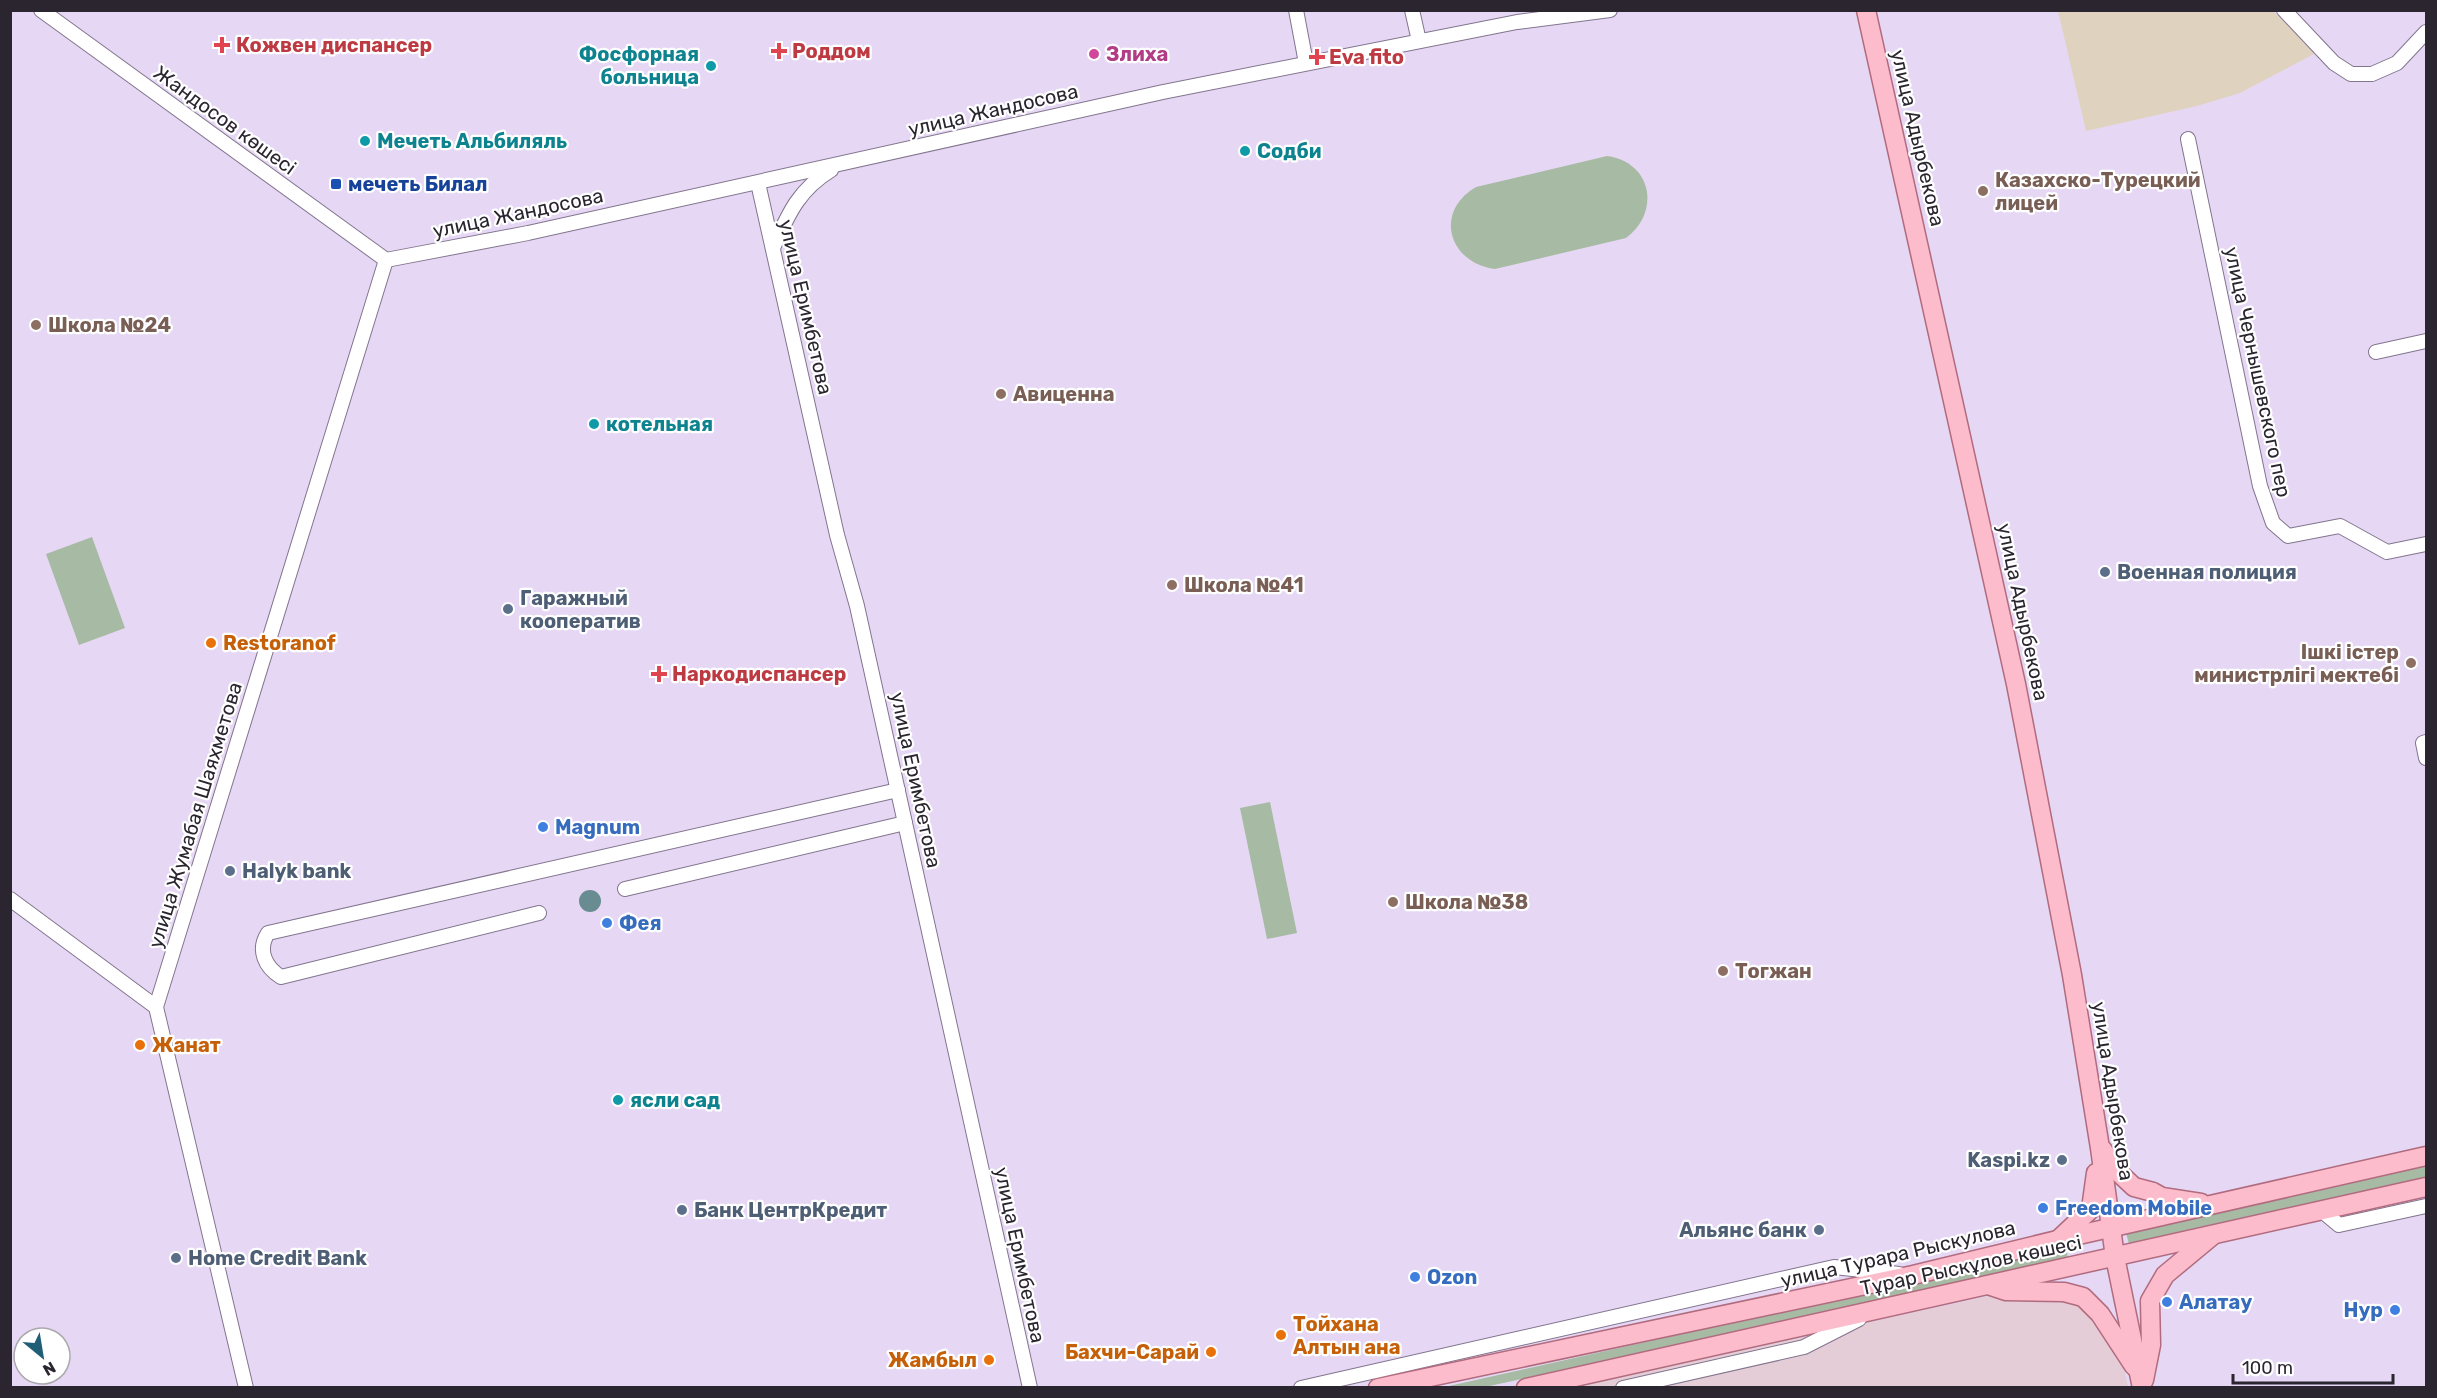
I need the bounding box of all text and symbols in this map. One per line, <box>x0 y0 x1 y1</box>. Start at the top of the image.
place label: Кожвен диспансер <box>236 33 432 57</box>
marker: Кожвен диспансер <box>213 36 231 54</box>
place label: Роддом <box>792 39 871 63</box>
place label: Фосфорная больница <box>579 42 699 89</box>
marker: Роддом <box>770 42 788 60</box>
place label: Злиха <box>1106 42 1168 66</box>
place label: Eva fito <box>1329 45 1404 69</box>
marker: Злиха <box>1087 47 1101 61</box>
street label: улица Адырбекова <box>1886 47 1950 229</box>
marker: Eva fito <box>1310 50 1324 64</box>
marker: Фосфорная больница <box>704 59 718 73</box>
street label: Жандосов көшесі <box>149 60 301 180</box>
street label: улица Жандосова <box>906 79 1080 141</box>
place label: Мечеть Альбиляль <box>377 129 567 153</box>
marker: Мечеть Альбиляль <box>358 134 372 148</box>
place label: Содби <box>1257 139 1321 163</box>
marker: Содби <box>1238 144 1252 158</box>
place label: Казахско-Турецкий лицей <box>1995 168 2201 215</box>
place label: мечеть Билал <box>348 172 487 196</box>
marker: мечеть Билал <box>329 177 343 191</box>
street label: улица Жандосова <box>431 183 605 243</box>
marker: Казахско-Турецкий лицей <box>1976 184 1990 198</box>
street label: улица Еримбетова <box>774 217 838 397</box>
street label: улица Чернышевского пер <box>2220 244 2296 500</box>
place label: Школа №24 <box>48 313 171 337</box>
marker: Школа №24 <box>29 318 43 332</box>
place label: Авиценна <box>1013 382 1114 406</box>
marker: Авиценна <box>994 387 1008 401</box>
place label: котельная <box>606 412 713 436</box>
marker: котельная <box>587 417 601 431</box>
street label: улица Адырбекова <box>1992 521 2054 703</box>
place label: Военная полиция <box>2117 560 2297 584</box>
marker: Военная полиция <box>2098 565 2112 579</box>
place label: Школа №41 <box>1184 573 1304 597</box>
marker: Школа №41 <box>1165 578 1179 592</box>
place label: Гаражный кооператив <box>520 586 641 633</box>
marker: Гаражный кооператив <box>501 602 515 616</box>
place label: Restoranof <box>223 631 336 655</box>
marker: Restoranof <box>204 636 218 650</box>
place label: Ішкі істер министрлігі мектебі <box>2194 640 2399 687</box>
marker: Ішкі істер министрлігі мектебі <box>2404 656 2418 670</box>
place label: Наркодиспансер <box>672 662 846 686</box>
marker: Наркодиспансер <box>650 665 668 683</box>
street label: улица Жумабая Шаяхметова <box>143 679 247 951</box>
street label: улица Еримбетова <box>886 690 946 870</box>
place label: Magnum <box>555 815 640 839</box>
marker: Magnum <box>536 820 550 834</box>
place label: Halyk bank <box>242 859 352 883</box>
marker: Halyk bank <box>223 864 237 878</box>
place label: Школа №38 <box>1405 890 1528 914</box>
marker: Школа №38 <box>1386 895 1400 909</box>
place label: Фея <box>619 911 662 935</box>
marker: Фея <box>600 916 614 930</box>
place label: Тогжан <box>1735 959 1812 983</box>
marker: Тогжан <box>1716 964 1730 978</box>
street label: улица Адырбекова <box>2087 1000 2139 1182</box>
place label: Жанат <box>152 1033 221 1057</box>
marker: Жанат <box>133 1038 147 1052</box>
place label: ясли сад <box>630 1088 720 1112</box>
marker: ясли сад <box>611 1093 625 1107</box>
place label: Kaspi.kz <box>1967 1148 2050 1172</box>
marker: Kaspi.kz <box>2055 1153 2069 1167</box>
street label: улица Еримбетова <box>990 1165 1050 1345</box>
place label: Freedom Mobile <box>2055 1196 2212 1220</box>
place label: Банк ЦентрКредит <box>694 1198 887 1222</box>
marker: Freedom Mobile <box>2036 1201 2050 1215</box>
marker: Банк ЦентрКредит <box>675 1203 689 1217</box>
street label: улица Турара Рыскулова <box>1778 1215 2018 1293</box>
place label: Альянс банк <box>1679 1218 1807 1242</box>
marker: Альянс банк <box>1812 1223 1826 1237</box>
street label: Тұрар Рыскұлов көшесі <box>1858 1230 2084 1300</box>
place label: Home Credit Bank <box>188 1246 367 1270</box>
marker: Home Credit Bank <box>169 1251 183 1265</box>
place label: Ozon <box>1427 1265 1477 1289</box>
marker: Ozon <box>1408 1270 1422 1284</box>
place label: Алатау <box>2179 1290 2252 1314</box>
marker: Алатау <box>2160 1295 2174 1309</box>
place label: Нур <box>2344 1298 2383 1322</box>
marker: Нур <box>2388 1303 2402 1317</box>
place label: Тойхана Алтын ана <box>1293 1312 1401 1359</box>
north arrow <box>12 1326 72 1386</box>
marker: Тойхана Алтын ана <box>1274 1328 1288 1342</box>
place label: Бахчи-Сарай <box>1065 1340 1199 1364</box>
marker: Бахчи-Сарай <box>1204 1345 1218 1359</box>
scale bar <box>2233 1347 2394 1385</box>
place label: Жамбыл <box>888 1348 977 1372</box>
marker: Жамбыл <box>982 1353 996 1367</box>
text: N <box>40 1357 59 1380</box>
text: 100 m <box>2242 1357 2293 1379</box>

